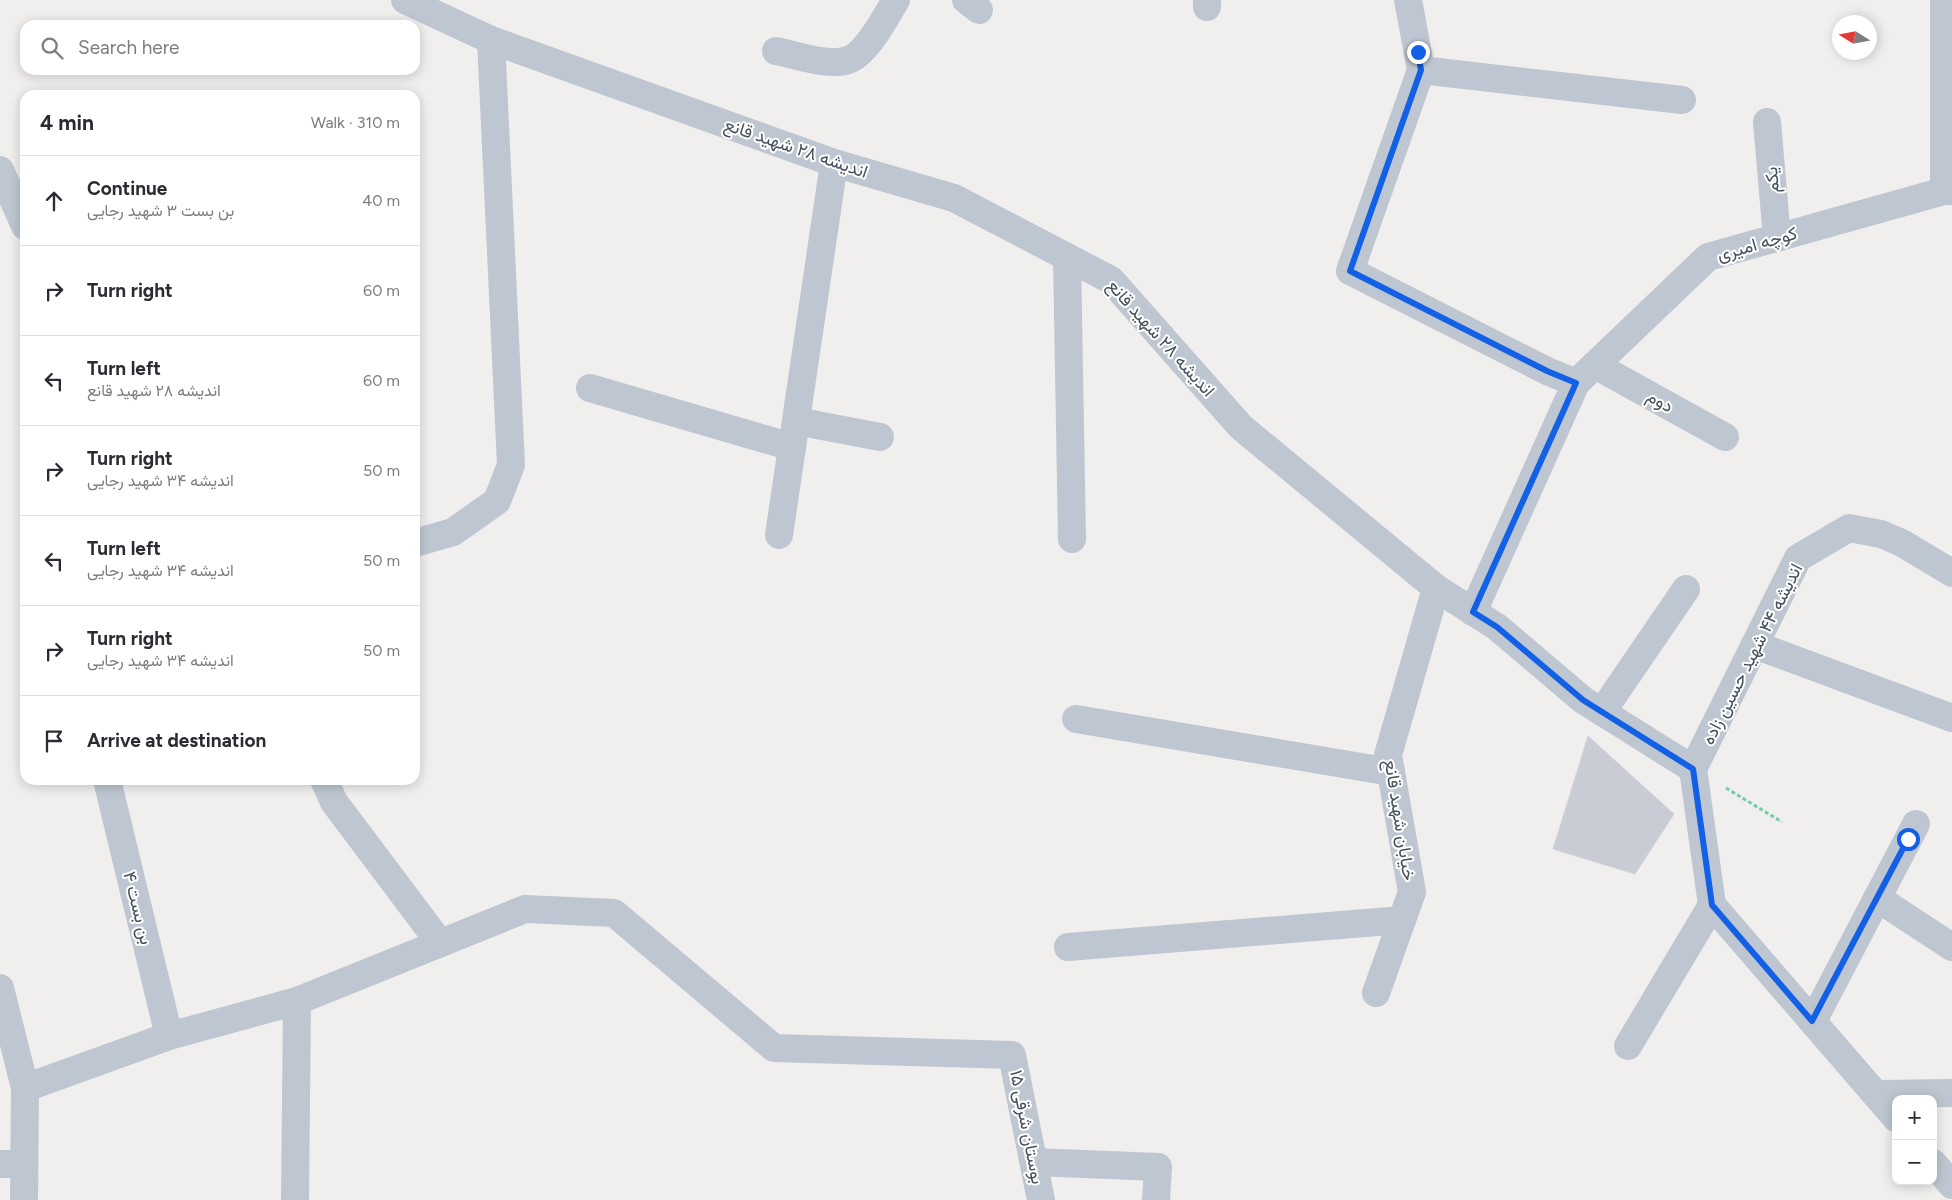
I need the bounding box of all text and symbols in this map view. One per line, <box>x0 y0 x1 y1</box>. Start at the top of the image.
north arrow <box>1832 15 1877 60</box>
search box <box>20 20 420 75</box>
icon: search <box>38 34 66 62</box>
text: Search here <box>78 36 180 59</box>
route end <box>1407 41 1430 64</box>
text: 4 min <box>40 110 94 135</box>
text: Walk · 310 m <box>311 113 400 132</box>
street label: اندیشه ۲۸ شهید قانع <box>721 113 871 184</box>
street label: یکم <box>1760 166 1785 194</box>
text: Continue <box>87 177 167 200</box>
icon: ahead <box>40 187 68 215</box>
text: 40 m <box>362 191 400 210</box>
text: بن بست ۳ شهید رجایی <box>87 201 234 220</box>
street label: کوچه امیری <box>1714 222 1800 267</box>
street label: اندیشه ۲۸ شهید قانع <box>1102 275 1220 402</box>
icon: right <box>40 277 68 305</box>
text: Turn right <box>87 279 173 302</box>
text: 60 m <box>363 281 400 300</box>
text: Turn left <box>87 357 161 380</box>
icon: left <box>40 367 68 395</box>
text: 60 m <box>363 371 400 390</box>
text: اندیشه ۲۸ شهید قانع <box>87 381 221 400</box>
street label: دوم <box>1642 385 1677 418</box>
text: Turn right <box>87 447 173 470</box>
icon: right <box>40 457 68 485</box>
text: 50 m <box>363 461 400 480</box>
text: اندیشه ۳۴ شهید رجایی <box>87 471 234 490</box>
text: Turn left <box>87 537 161 560</box>
icon: left <box>40 547 68 575</box>
text: 50 m <box>363 551 400 570</box>
street label: اندیشه ۴۴ شهید حسین زاده <box>1697 560 1807 748</box>
text: اندیشه ۳۴ شهید رجایی <box>87 561 234 580</box>
text: Turn right <box>87 627 173 650</box>
icon: right <box>40 637 68 665</box>
text: 50 m <box>363 641 400 660</box>
text: اندیشه ۳۴ شهید رجایی <box>87 651 234 670</box>
icon: arrive <box>40 727 68 755</box>
text: Arrive at destination <box>87 729 266 752</box>
street label: خیابان شهید قانع <box>1379 758 1420 882</box>
route start <box>1897 828 1920 851</box>
street label: بن بست ۴ <box>118 869 158 947</box>
street label: بوستان شرقی ۱۵ <box>1005 1068 1049 1186</box>
map controls <box>1892 1095 1937 1185</box>
button: + <box>1892 1095 1937 1140</box>
button: − <box>1892 1140 1937 1185</box>

